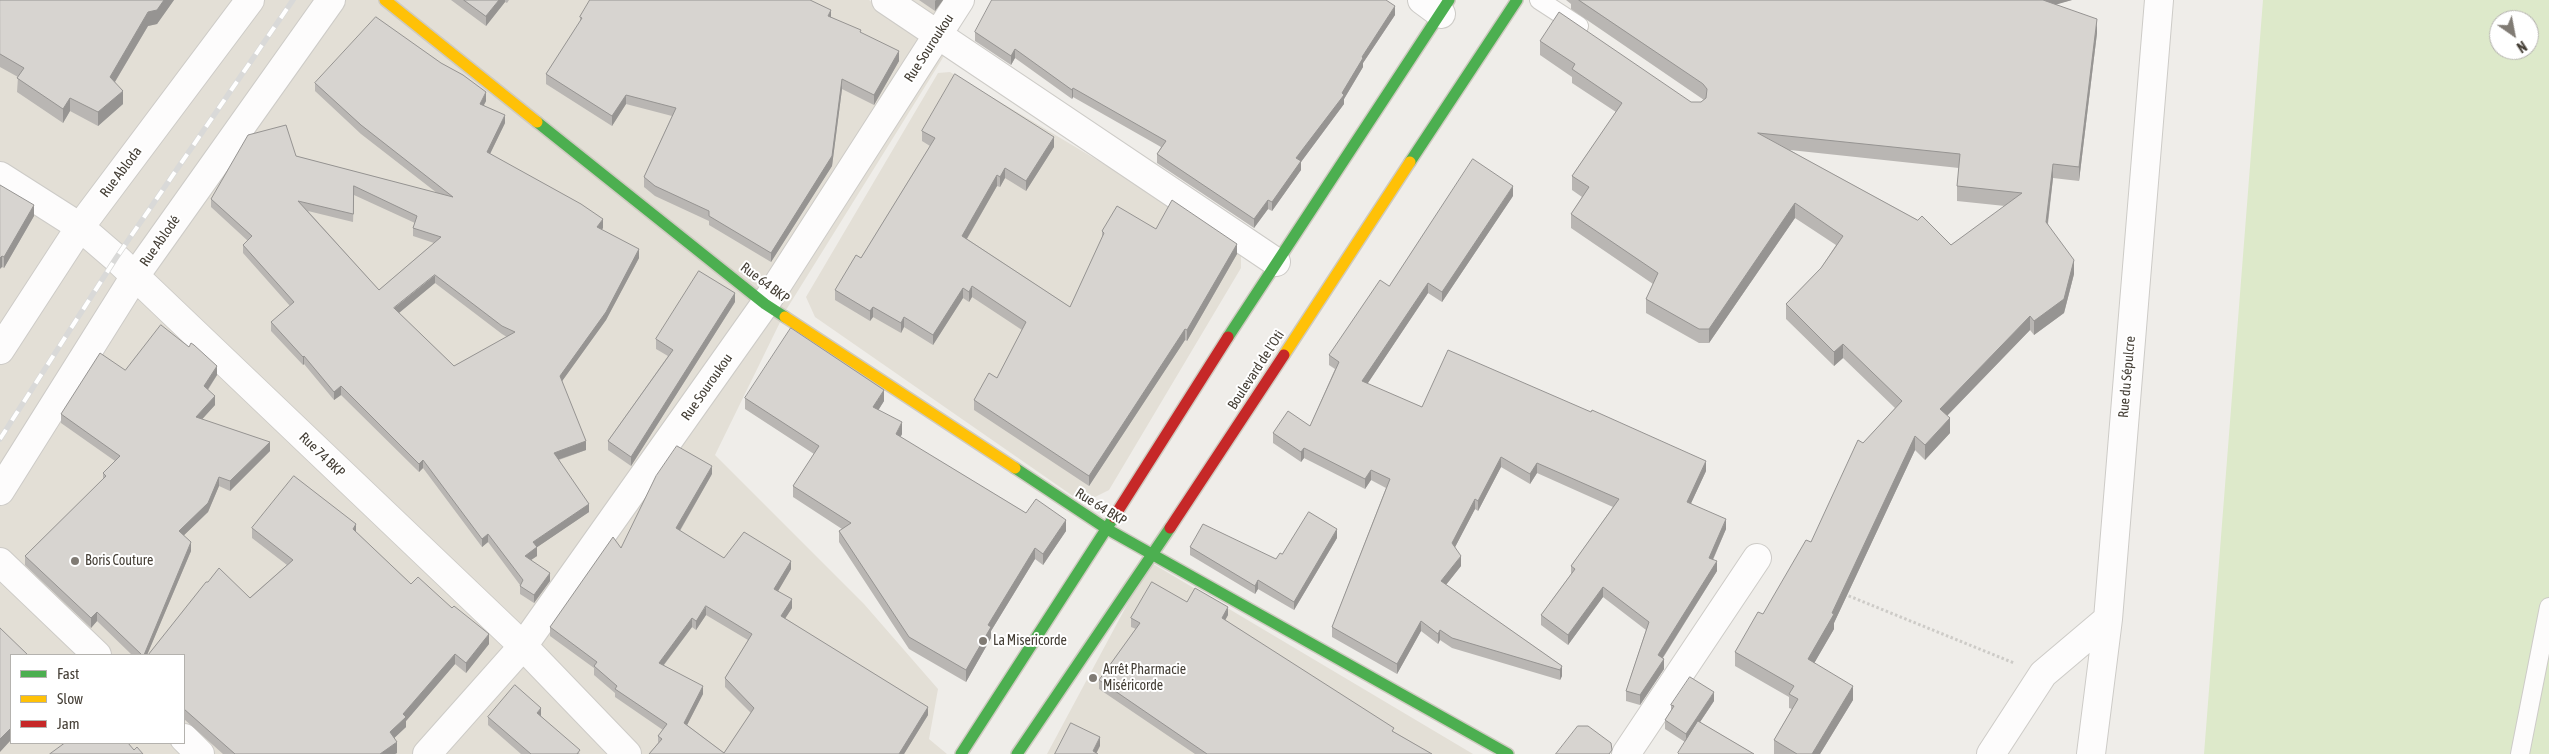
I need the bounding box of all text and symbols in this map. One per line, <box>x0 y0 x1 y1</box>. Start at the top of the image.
north arrow <box>2489 10 2539 60</box>
street label: Rue Souroukou <box>901 11 957 85</box>
text: N <box>2514 38 2529 56</box>
street label: Rue Abloda <box>97 143 145 201</box>
street label: Rue Ablodé <box>136 212 184 270</box>
street label: Rue 64 BKP <box>737 259 793 307</box>
street label: Boulevard de l'Oti <box>1224 327 1288 413</box>
street label: Rue du Sépulcre <box>2115 335 2139 419</box>
street label: Rue Souroukou <box>678 350 736 424</box>
street label: Rue 74 BKP <box>295 429 349 481</box>
street label: Rue 64 BKP <box>1072 485 1130 529</box>
place label: Boris Couture <box>85 553 153 569</box>
marker: Boris Couture <box>69 555 81 567</box>
place label: La Misericorde <box>993 633 1067 649</box>
marker: La Misericorde <box>977 635 989 647</box>
legend <box>10 654 185 744</box>
place label: Arrêt Pharmacie Miséricorde <box>1103 662 1186 694</box>
text: Fast <box>57 665 79 682</box>
marker: Arrêt Pharmacie Miséricorde <box>1087 672 1099 684</box>
text: Slow <box>57 690 83 707</box>
text: Jam <box>57 715 80 732</box>

